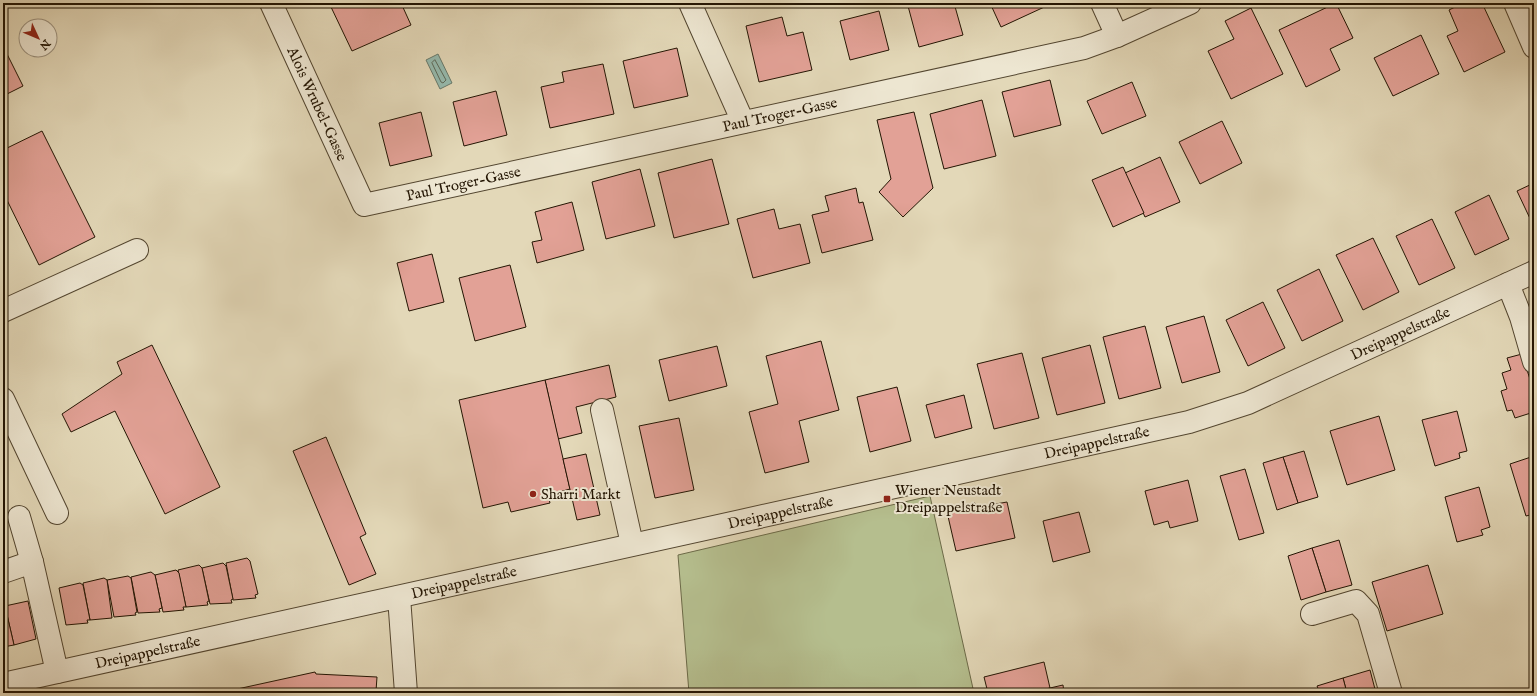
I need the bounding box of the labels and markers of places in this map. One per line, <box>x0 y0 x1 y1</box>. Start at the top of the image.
place label: Wiener Neustadt Dreipappelstraße <box>895 481 1002 517</box>
place label: Sharri Markt <box>541 485 621 504</box>
marker: Sharri Markt <box>528 489 538 499</box>
marker: Wiener Neustadt Dreipappelstraße <box>882 494 892 504</box>

